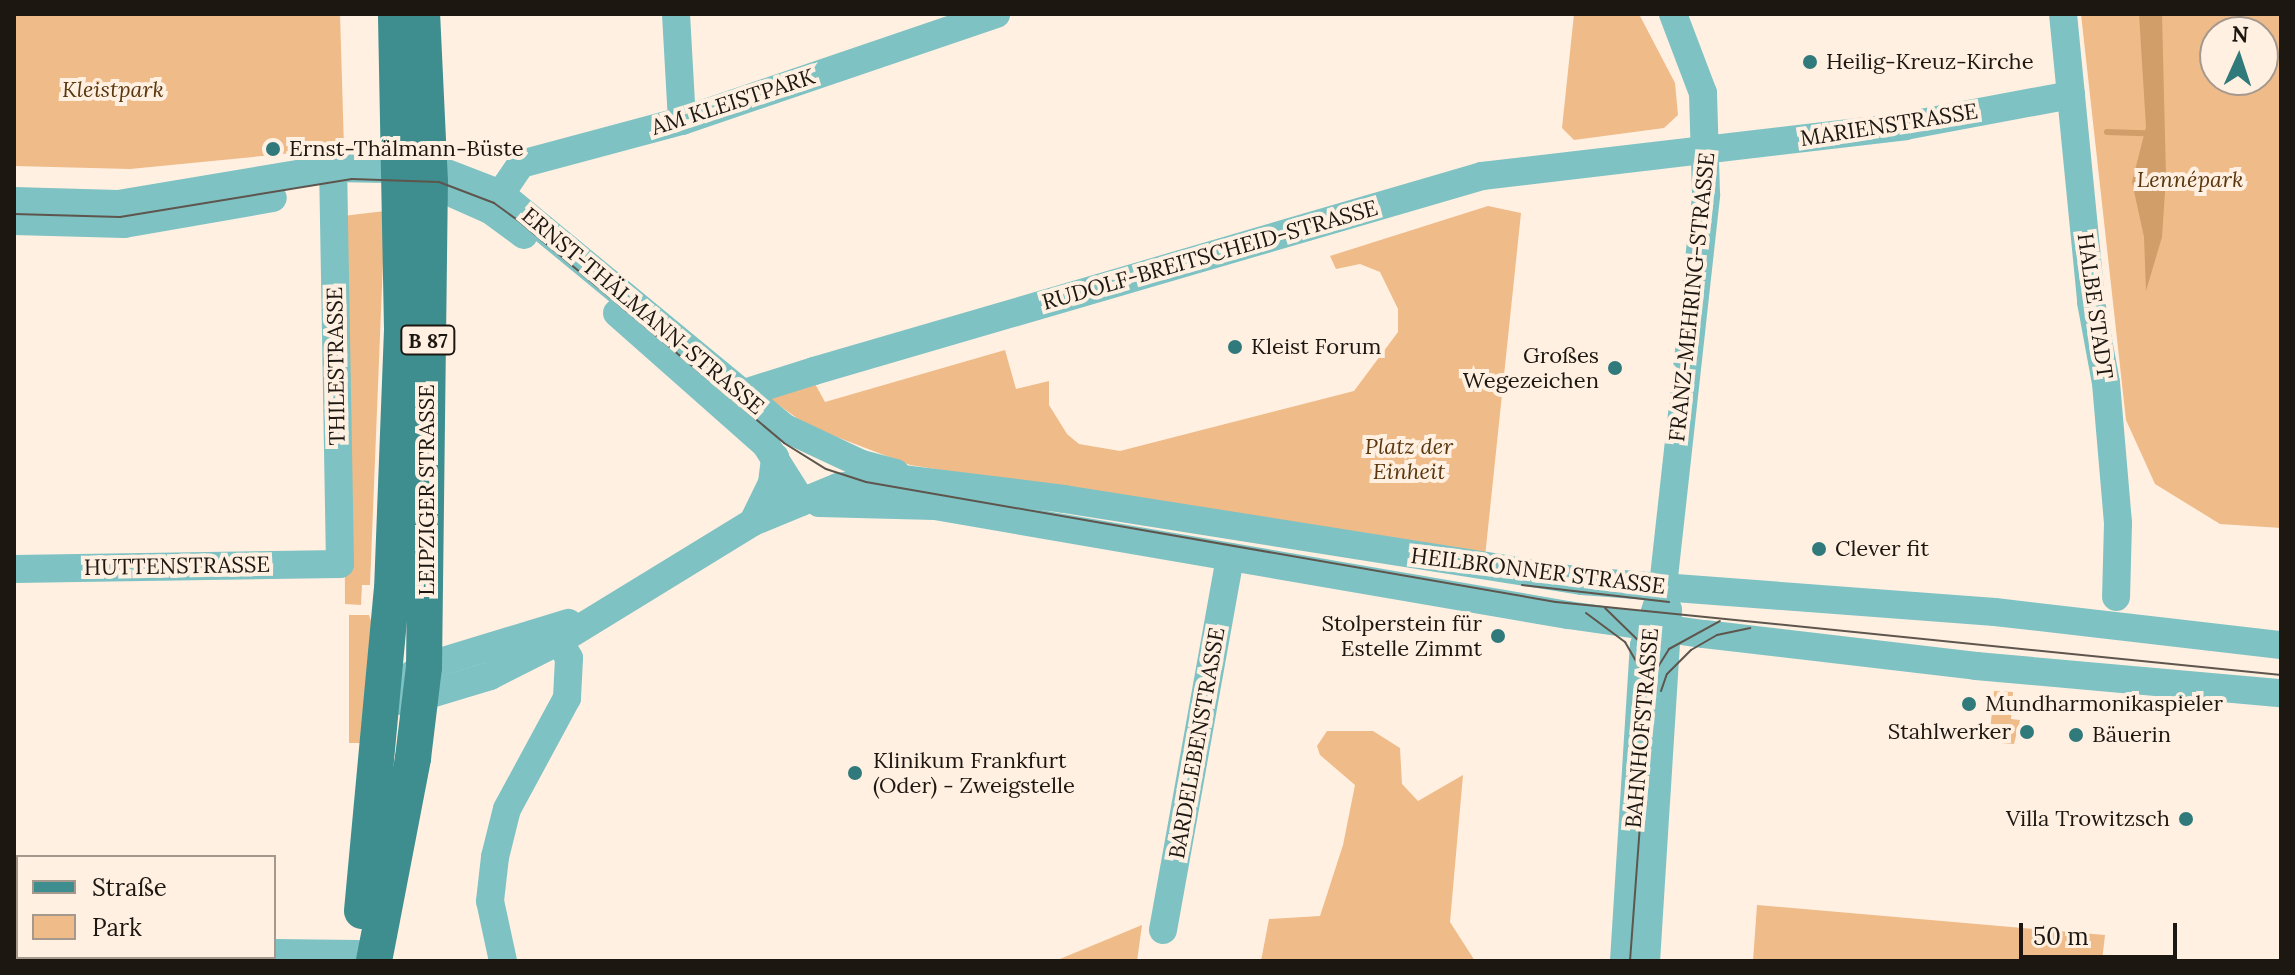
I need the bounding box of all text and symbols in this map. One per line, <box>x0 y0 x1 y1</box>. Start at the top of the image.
north arrow <box>2199 16 2279 96</box>
text: N <box>2231 20 2249 48</box>
place label: Heilig-Kreuz-Kirche <box>1826 49 2034 75</box>
marker: Heilig-Kreuz-Kirche <box>1801 53 1819 71</box>
street label: AM KLEISTPARK <box>648 63 818 141</box>
park label: Kleistpark <box>62 77 164 103</box>
street label: MARIENSTRASSE <box>1798 98 1980 152</box>
place label: Ernst-Thälmann-Büste <box>289 136 524 162</box>
marker: Ernst-Thälmann-Büste <box>264 140 282 158</box>
street label: FRANZ-MEHRING-STRASSE <box>1664 151 1720 443</box>
park label: Lennépark <box>2137 167 2243 193</box>
street label: RUDOLF-BREITSCHEID-STRASSE <box>1039 194 1381 316</box>
street label: ERNST-THÄLMANN-STRASSE <box>517 202 769 420</box>
street label: HALBE STADT <box>2072 231 2118 381</box>
street label: THILESTRASSE <box>321 286 351 446</box>
road number: B 87 <box>400 324 456 356</box>
place label: Kleist Forum <box>1251 334 1382 360</box>
marker: Kleist Forum <box>1226 338 1244 356</box>
place label: Großes Wegezeichen <box>1463 342 1599 394</box>
marker: Großes Wegezeichen <box>1606 359 1624 377</box>
street label: LEIPZIGER STRASSE <box>414 384 440 596</box>
park label: Platz der Einheit <box>1365 433 1453 484</box>
place label: Clever fit <box>1835 536 1929 562</box>
marker: Clever fit <box>1810 540 1828 558</box>
street label: HEILBRONNER STRASSE <box>1409 542 1667 600</box>
street label: HUTTENSTRASSE <box>84 551 270 581</box>
place label: Stolperstein für Estelle Zimmt <box>1322 610 1482 662</box>
street label: BARDELEBENSTRASSE <box>1164 625 1230 861</box>
marker: Stolperstein für Estelle Zimmt <box>1489 627 1507 645</box>
street label: BAHNHOFSTRASSE <box>1620 627 1664 829</box>
place label: Mundharmonikaspieler <box>1985 691 2223 717</box>
marker: Mundharmonikaspieler <box>1960 695 1978 713</box>
place label: Stahlwerker <box>1888 719 2011 745</box>
place label: Bäuerin <box>2092 722 2171 748</box>
marker: Stahlwerker <box>2018 723 2036 741</box>
marker: Bäuerin <box>2067 726 2085 744</box>
place label: Klinikum Frankfurt (Oder) - Zweigstelle <box>873 747 1075 798</box>
marker: Klinikum Frankfurt (Oder) - Zweigstelle <box>844 762 866 784</box>
place label: Villa Trowitzsch <box>2006 806 2170 832</box>
marker: Villa Trowitzsch <box>2177 810 2195 828</box>
legend <box>16 855 276 959</box>
text: Straße <box>92 872 167 903</box>
scale bar <box>2023 907 2181 957</box>
text: Park <box>92 912 142 943</box>
text: 50 m <box>2033 921 2089 952</box>

